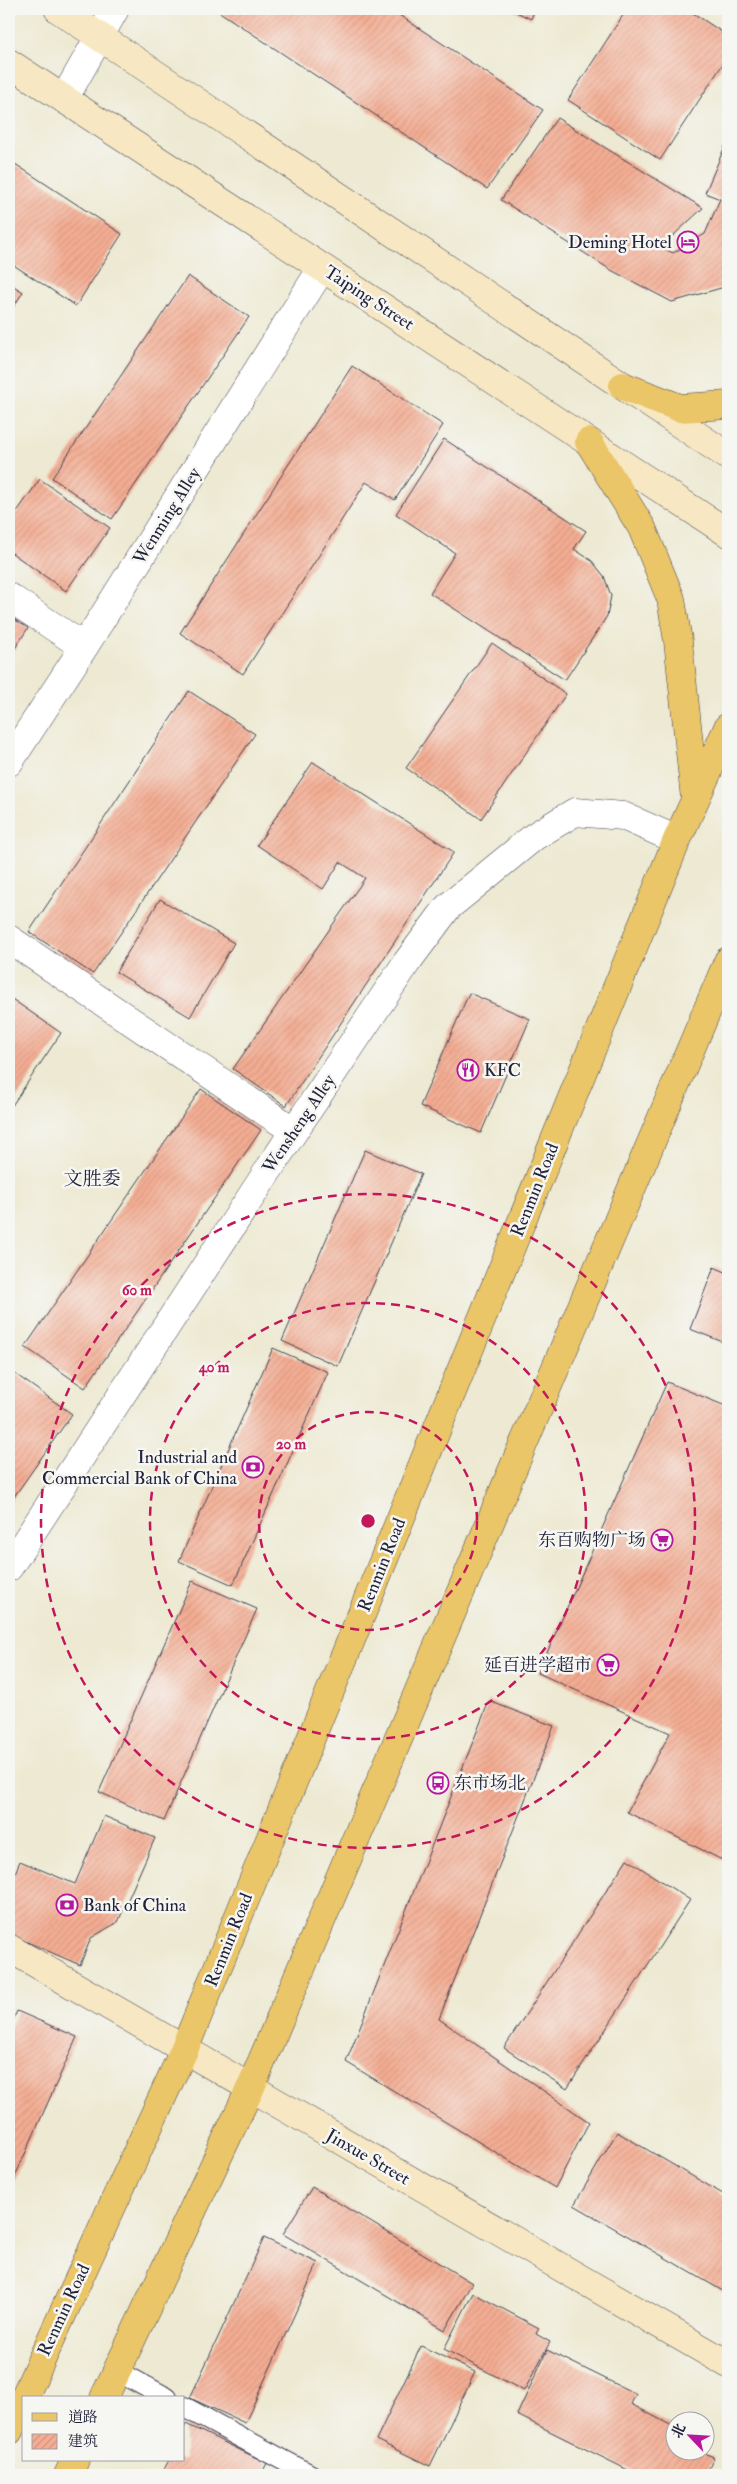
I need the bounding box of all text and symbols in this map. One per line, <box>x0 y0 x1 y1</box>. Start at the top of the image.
hotel icon: Deming Hotel <box>676 230 700 254</box>
place label: Deming Hotel <box>568 231 672 254</box>
street label: Taiping Street <box>320 260 418 336</box>
street label: Wenming Alley <box>128 462 207 570</box>
restaurant icon: KFC <box>456 1058 480 1082</box>
place label: KFC <box>484 1059 521 1082</box>
street label: Wensheng Alley <box>257 1069 341 1179</box>
street label: Renmin Road <box>506 1140 564 1240</box>
district label: 文胜委 <box>63 1167 121 1191</box>
text: 60 m <box>122 1281 152 1300</box>
text: 40 m <box>198 1358 230 1377</box>
text: 20 m <box>276 1435 306 1454</box>
place label: Industrial and Commercial Bank of China <box>42 1446 238 1490</box>
bank icon: Industrial and Commercial Bank of China <box>241 1455 265 1479</box>
centre of rings <box>359 1512 377 1530</box>
street label: Renmin Road <box>353 1515 411 1615</box>
supermarket icon: 东百购物广场 <box>650 1528 674 1552</box>
place label: 东百购物广场 <box>538 1529 646 1552</box>
supermarket icon: 延百进学超市 <box>596 1653 620 1677</box>
place label: 延百进学超市 <box>484 1654 592 1677</box>
bus stop icon: 东市场北 <box>426 1771 450 1795</box>
place label: 东市场北 <box>454 1772 526 1795</box>
street label: Renmin Road <box>200 1890 258 1990</box>
bank icon: Bank of China <box>55 1893 79 1917</box>
place label: Bank of China <box>83 1894 187 1917</box>
street label: Jinxue Street <box>321 2123 414 2190</box>
street label: Renmin Road <box>33 2260 95 2360</box>
legend <box>22 2396 185 2462</box>
text: 道路 <box>68 2408 98 2427</box>
north arrow <box>664 2412 714 2462</box>
text: 北 <box>668 2421 689 2441</box>
text: 建筑 <box>68 2432 98 2451</box>

